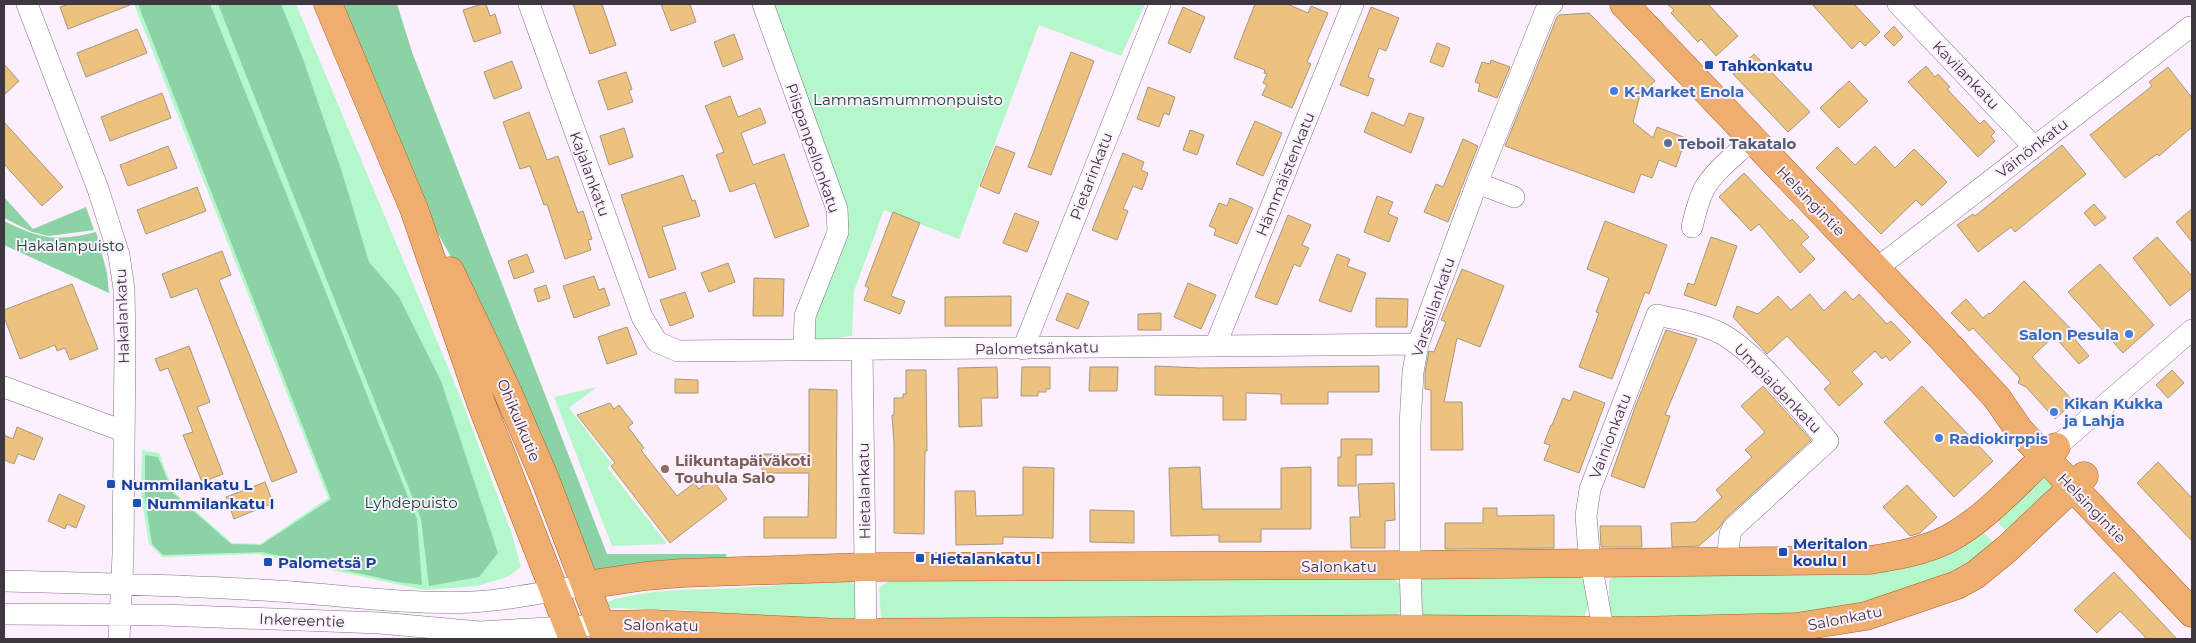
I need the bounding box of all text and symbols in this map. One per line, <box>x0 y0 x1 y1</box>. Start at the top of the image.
street label: Kavilankatu <box>1929 37 2003 113</box>
place label: Tahkonkatu <box>1719 56 1813 75</box>
marker: Tahkonkatu <box>1703 59 1715 71</box>
street label: Piispanpellonkatu <box>782 81 844 215</box>
place label: K-Market Enola <box>1624 82 1744 101</box>
marker: K-Market Enola <box>1608 85 1620 97</box>
park label: Lammasmummonpuisto <box>813 90 1003 109</box>
street label: Hämmäistenkatu <box>1251 109 1319 239</box>
street label: Väinönkatu <box>1992 114 2072 182</box>
street label: Kajalankatu <box>566 129 614 219</box>
street label: Pietarinkatu <box>1066 129 1116 223</box>
place label: Teboil Takatalo <box>1678 134 1796 153</box>
marker: Teboil Takatalo <box>1662 137 1674 149</box>
street label: Helsingintie <box>1773 162 1849 240</box>
park label: Hakalanpuisto <box>16 236 124 255</box>
street label: Varssillankatu <box>1407 255 1459 359</box>
street label: Hakalankatu <box>111 268 133 364</box>
place label: Salon Pesula <box>2019 325 2119 344</box>
marker: Salon Pesula <box>2123 328 2135 340</box>
street label: Palometsänkatu <box>975 337 1099 359</box>
street label: Umpiaidankatu <box>1730 339 1826 437</box>
street label: Ohikulkutie <box>493 376 545 464</box>
street label: Vainionkatu <box>1585 391 1635 481</box>
place label: Kikan Kukka ja Lahja <box>2062 394 2163 430</box>
marker: Kikan Kukka ja Lahja <box>2048 406 2060 418</box>
place label: Radiokirppis <box>1949 429 2048 448</box>
marker: Radiokirppis <box>1933 432 1945 444</box>
street label: Hietalankatu <box>854 442 874 540</box>
place label: Liikuntapäiväkoti Touhula Salo <box>675 451 811 487</box>
marker: Liikuntapäiväkoti Touhula Salo <box>659 463 671 475</box>
street label: Helsingintie <box>2054 469 2130 547</box>
place label: Nummilankatu L <box>121 475 253 494</box>
marker: Nummilankatu L <box>105 478 117 490</box>
park label: Lyhdepuisto <box>364 493 458 512</box>
place label: Nummilankatu I <box>147 494 274 513</box>
marker: Nummilankatu I <box>131 497 143 509</box>
place label: Meritalon koulu I <box>1793 534 1868 570</box>
marker: Meritalon koulu I <box>1777 546 1789 558</box>
place label: Hietalankatu I <box>930 549 1041 568</box>
marker: Hietalankatu I <box>914 552 926 564</box>
place label: Palometsä P <box>278 553 377 572</box>
marker: Palometsä P <box>262 556 274 568</box>
street label: Salonkatu <box>1301 557 1377 576</box>
street label: Salonkatu <box>1806 601 1884 635</box>
street label: Inkereentie <box>259 609 345 631</box>
street label: Salonkatu <box>623 615 699 635</box>

